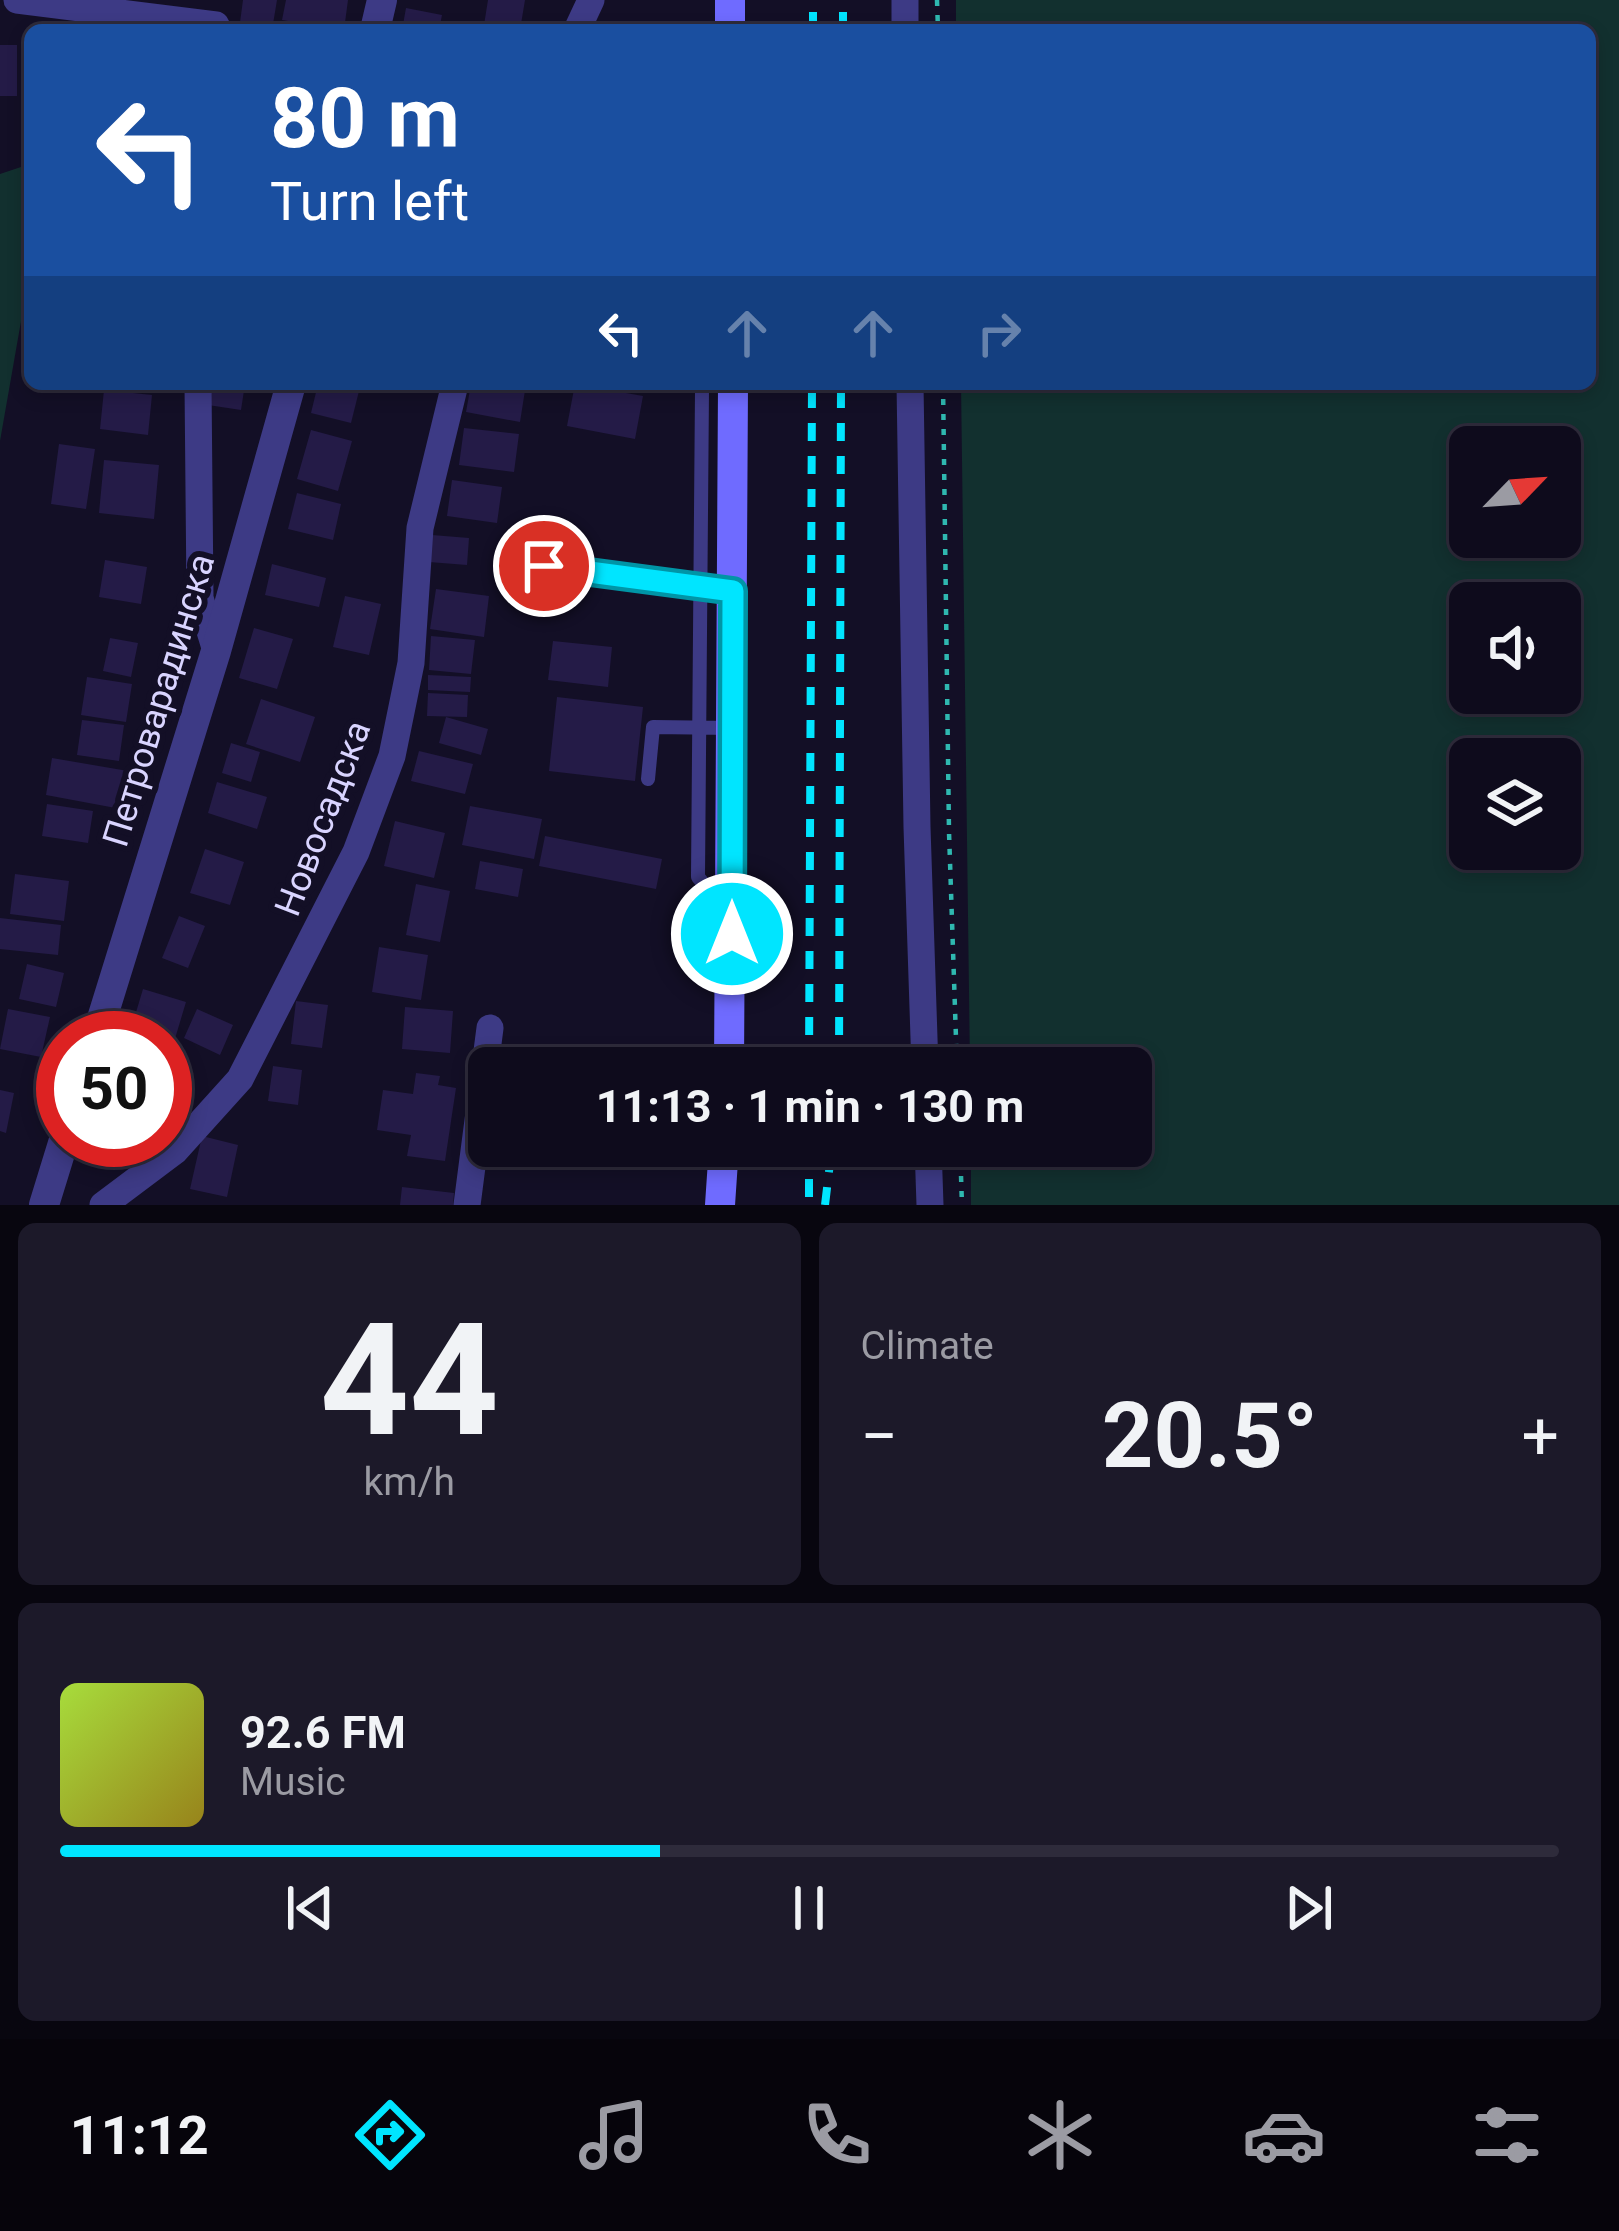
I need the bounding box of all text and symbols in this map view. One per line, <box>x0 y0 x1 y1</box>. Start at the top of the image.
text: 80 m <box>270 69 460 168</box>
icon: left <box>72 72 228 228</box>
text: Turn left <box>270 170 469 233</box>
icon: left <box>588 300 654 366</box>
icon: ahead <box>714 300 780 366</box>
icon: ahead <box>840 300 906 366</box>
icon: right <box>966 300 1032 366</box>
north arrow <box>1449 426 1581 558</box>
map controls <box>1449 426 1581 870</box>
pin <box>493 515 595 617</box>
icon: arrive <box>511 533 577 599</box>
street label: Петроварадинска <box>94 549 223 852</box>
button: sound <box>1449 582 1581 714</box>
street label: Новосадска <box>267 715 379 922</box>
button: layers <box>1449 738 1581 870</box>
position arrow <box>669 871 795 997</box>
speed limit sign: 50 <box>36 1011 192 1167</box>
text: 11:13 · 1 min · 130 m <box>596 1080 1024 1133</box>
text: 44 <box>320 1289 499 1472</box>
text: Climate <box>861 1323 994 1369</box>
text: 20.5° <box>1102 1384 1318 1489</box>
text: − <box>861 1398 898 1475</box>
text: + <box>1522 1398 1559 1475</box>
text: km/h <box>363 1459 455 1505</box>
text: 92.6 FM <box>240 1706 406 1759</box>
text: Music <box>240 1759 346 1805</box>
icon: previous <box>277 1875 343 1941</box>
icon: pause <box>776 1875 842 1941</box>
icon: next <box>1276 1875 1342 1941</box>
icon: directions <box>348 2093 432 2177</box>
icon: music <box>572 2093 656 2177</box>
icon: phone <box>795 2093 879 2177</box>
icon: climate <box>1018 2093 1102 2177</box>
icon: car <box>1242 2093 1326 2177</box>
icon: filters <box>1465 2093 1549 2177</box>
text: 11:12 <box>70 2104 209 2167</box>

